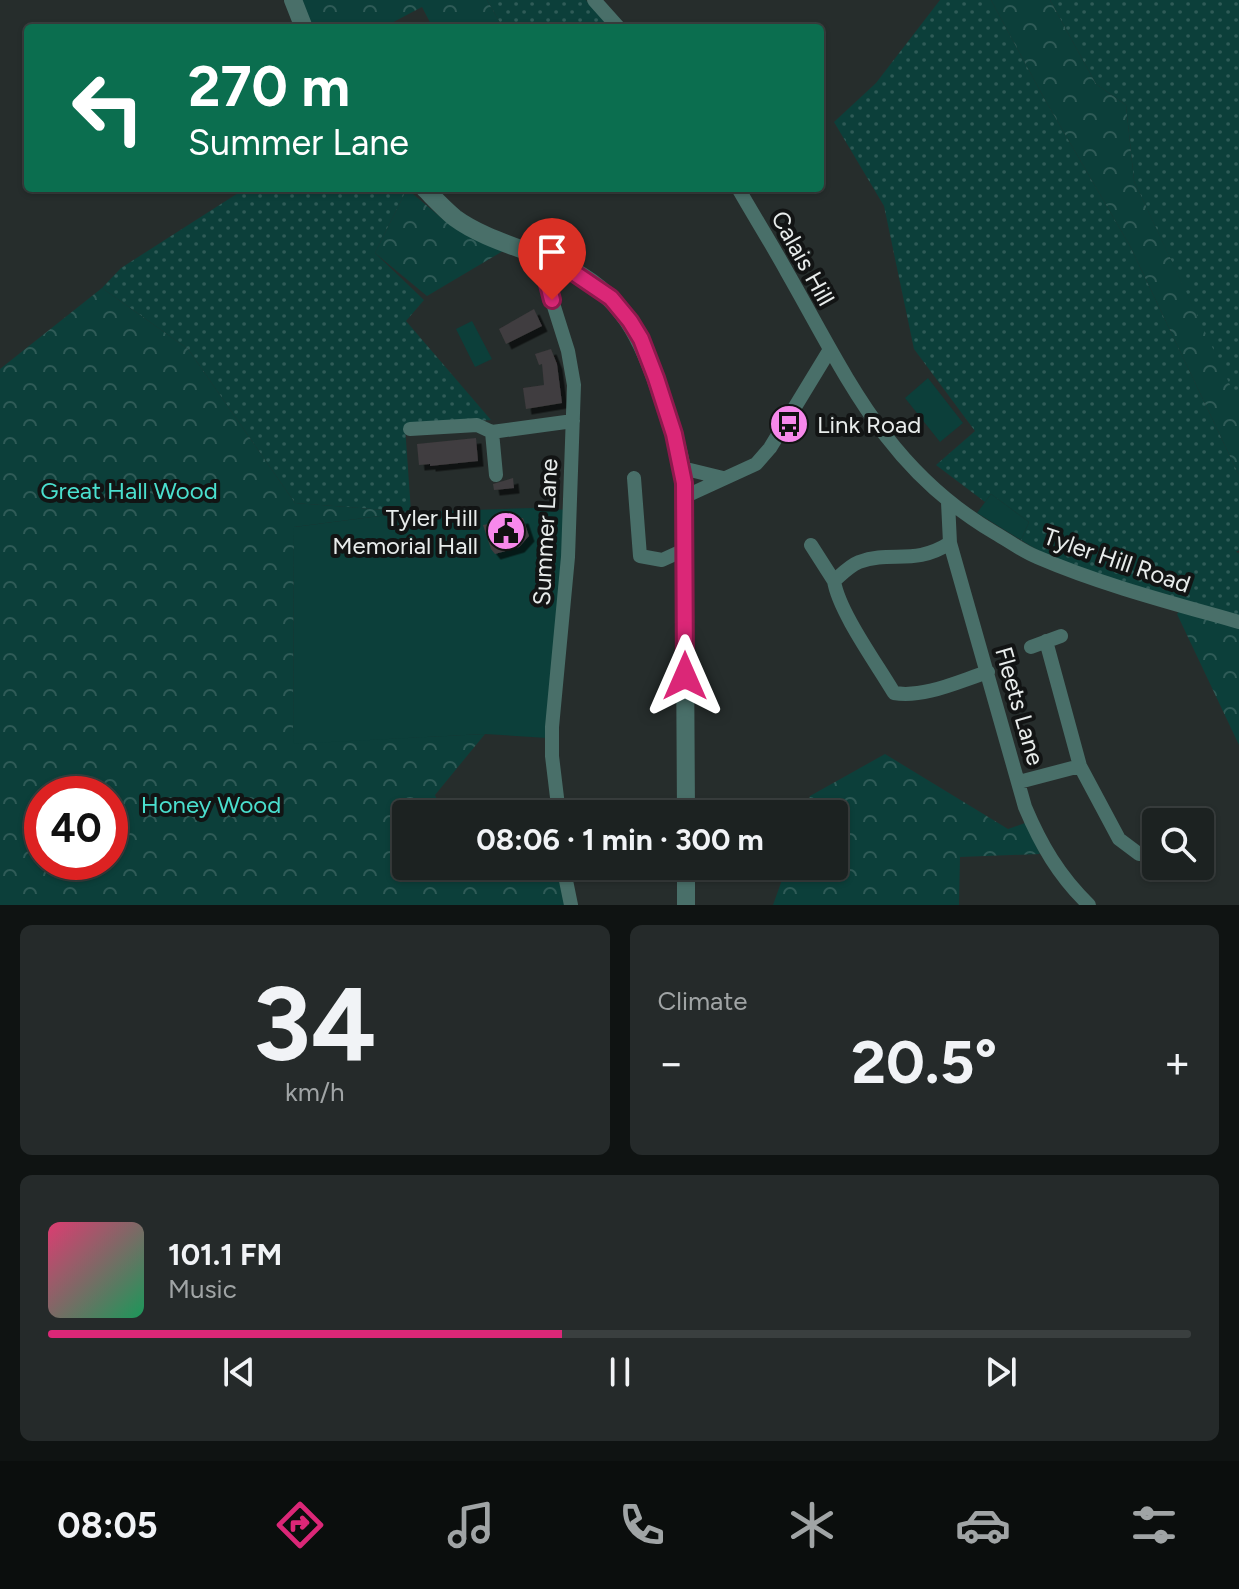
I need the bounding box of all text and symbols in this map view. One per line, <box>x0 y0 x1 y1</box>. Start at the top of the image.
text: 270 m <box>188 53 350 120</box>
icon: left <box>56 56 160 160</box>
text: Summer Lane <box>188 121 409 164</box>
street label: Calais Hill <box>765 206 841 310</box>
pin <box>518 218 586 300</box>
icon: arrive <box>530 230 574 274</box>
bus stop icon: Link Road <box>768 403 810 445</box>
place label: Link Road <box>817 410 921 439</box>
street label: Summer Lane <box>527 458 563 606</box>
park label: Great Hall Wood <box>40 476 218 505</box>
place label: Tyler Hill Memorial Hall <box>332 503 478 560</box>
public building icon: Tyler Hill Memorial Hall <box>485 510 527 552</box>
street label: Tyler Hill Road <box>1040 521 1194 599</box>
position arrow <box>643 634 727 718</box>
street label: Fleets Lane <box>989 643 1051 769</box>
speed limit sign: 40 <box>24 776 128 880</box>
park label: Honey Wood <box>141 790 281 819</box>
map controls <box>1142 808 1214 880</box>
button: search <box>1142 808 1214 880</box>
text: 08:06 · 1 min · 300 m <box>476 821 764 858</box>
text: 34 <box>253 961 377 1086</box>
text: Climate <box>658 985 747 1017</box>
text: 20.5° <box>851 1026 997 1098</box>
text: − <box>658 1036 685 1089</box>
text: + <box>1164 1036 1191 1089</box>
text: km/h <box>285 1076 344 1108</box>
text: 101.1 FM <box>168 1236 282 1273</box>
text: Music <box>168 1273 237 1305</box>
icon: previous <box>217 1350 261 1394</box>
icon: pause <box>598 1350 642 1394</box>
icon: next <box>979 1350 1023 1394</box>
icon: directions <box>272 1497 328 1553</box>
icon: music <box>443 1497 499 1553</box>
icon: phone <box>614 1497 670 1553</box>
icon: climate <box>784 1497 840 1553</box>
icon: car <box>955 1497 1011 1553</box>
icon: filters <box>1126 1497 1182 1553</box>
text: 08:05 <box>57 1504 158 1547</box>

